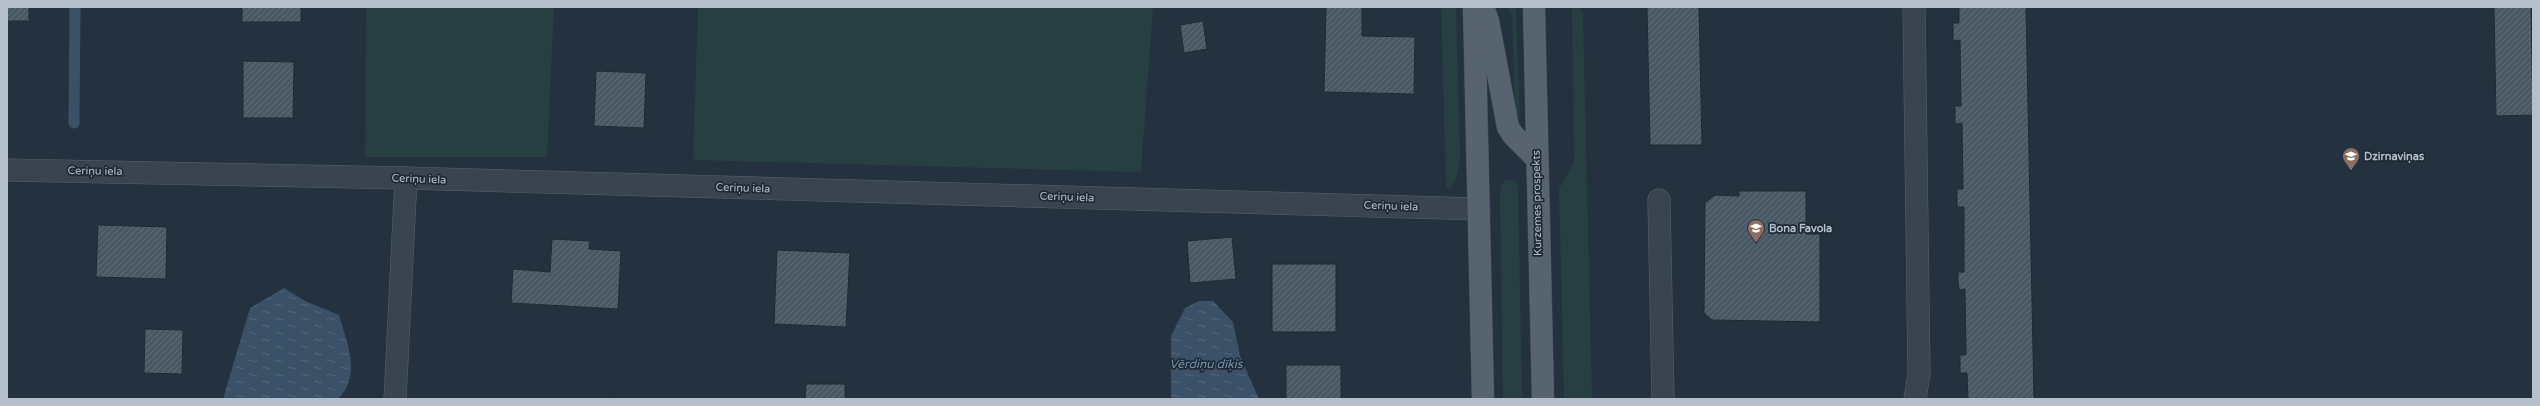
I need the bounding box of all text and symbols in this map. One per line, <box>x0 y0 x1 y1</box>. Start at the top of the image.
school or university icon: Dzirnaviņas <box>2341 146 2361 171</box>
street label: Kurzemes prospekts <box>1530 150 1544 256</box>
place label: Dzirnaviņas <box>2364 150 2425 164</box>
street label: Ceriņu iela <box>68 164 122 178</box>
street label: Ceriņu iela <box>391 172 447 186</box>
street label: Ceriņu iela <box>715 181 771 195</box>
street label: Ceriņu iela <box>1039 190 1095 204</box>
street label: Ceriņu iela <box>1363 199 1419 213</box>
school or university icon: Bona Favola <box>1746 218 1766 243</box>
place label: Bona Favola <box>1769 222 1832 235</box>
water label: Vērdiņu dīķis <box>1170 357 1244 372</box>

